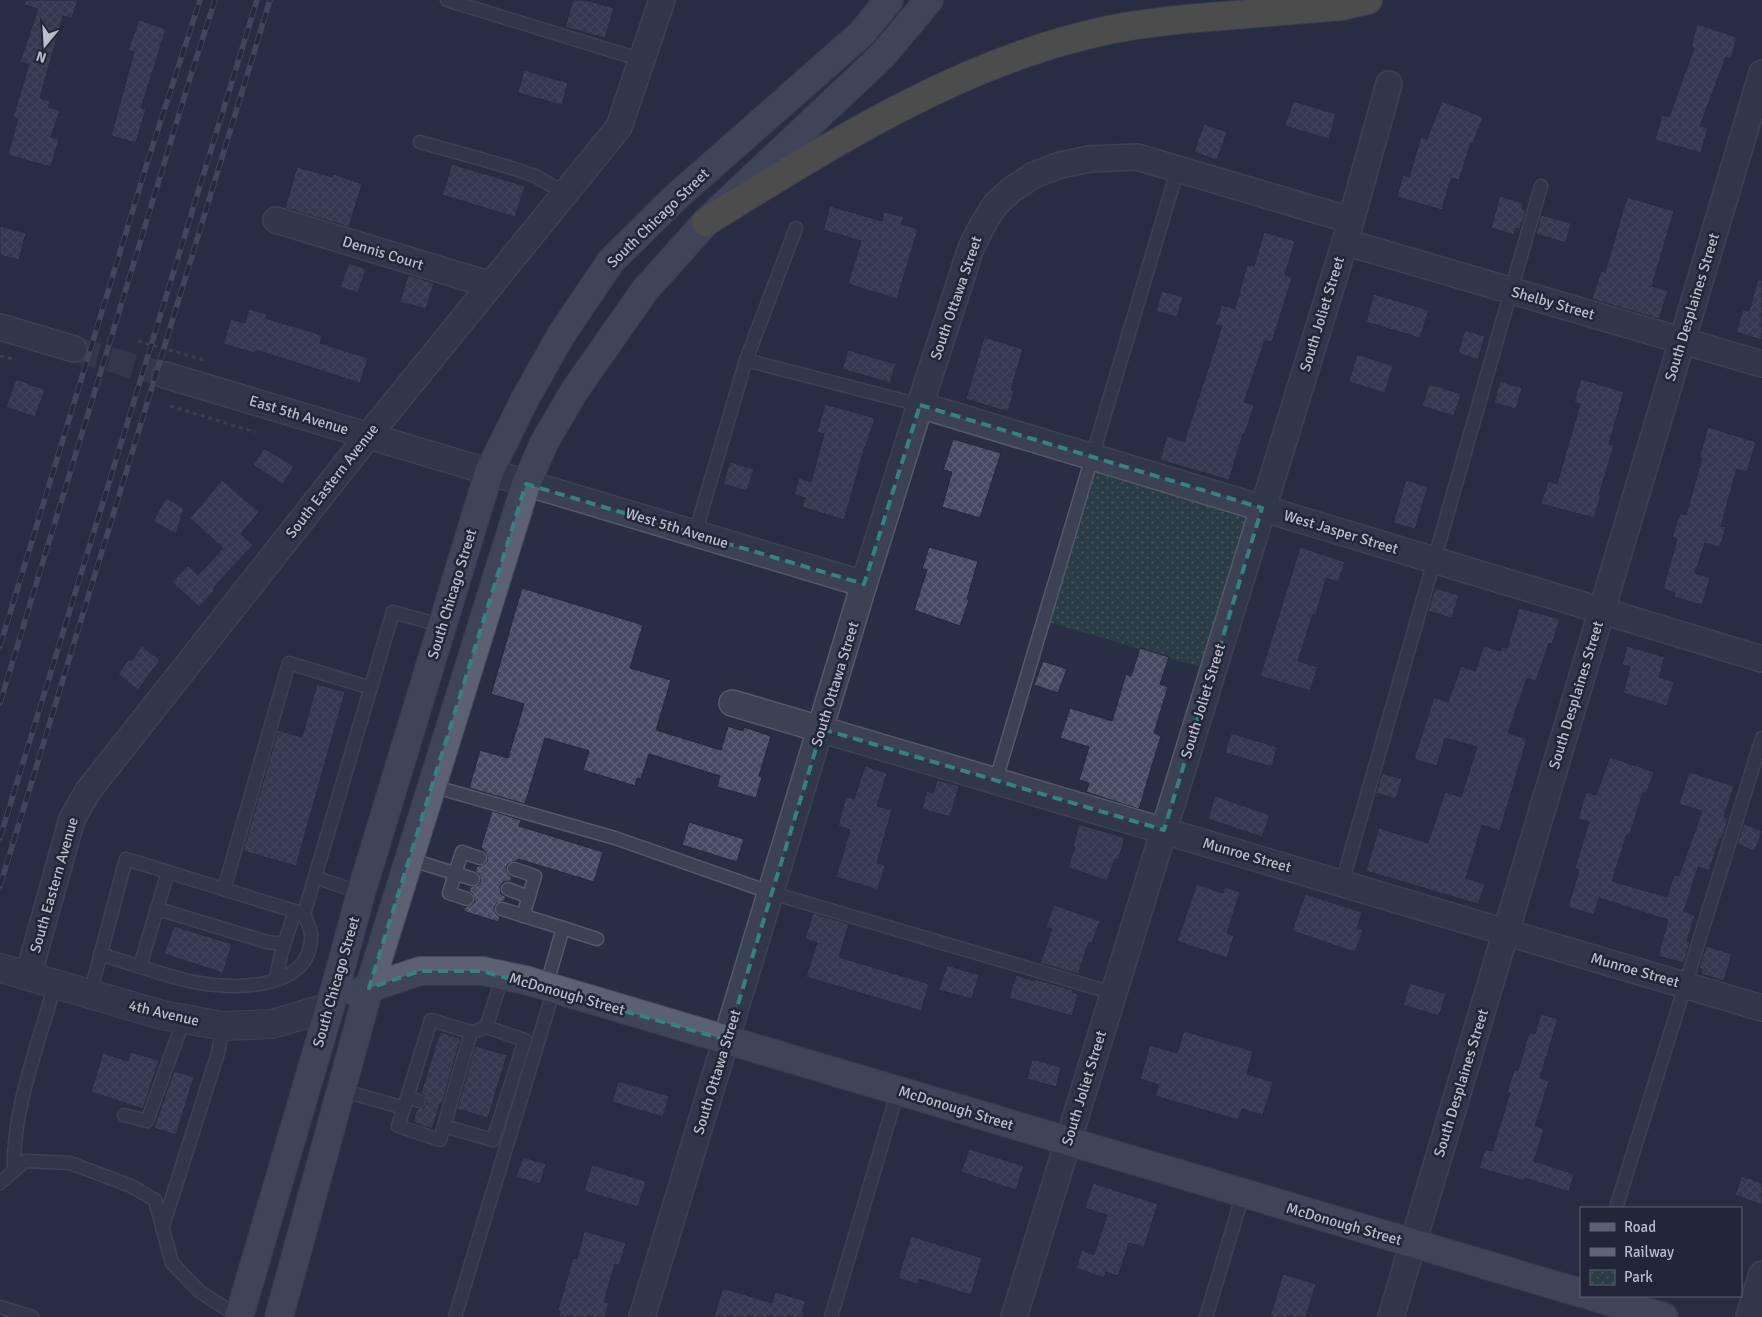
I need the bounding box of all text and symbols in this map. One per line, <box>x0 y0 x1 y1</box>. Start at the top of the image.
north arrow <box>20 20 70 70</box>
text: N <box>34 47 48 66</box>
street label: South Chicago Street <box>603 165 713 271</box>
street label: South Desplaines Street <box>1661 231 1723 383</box>
street label: Dennis Court <box>340 232 426 274</box>
street label: South Ottawa Street <box>926 234 986 362</box>
street label: South Joliet Street <box>1296 254 1348 374</box>
street label: Shelby Street <box>1509 283 1597 323</box>
street label: East 5th Avenue <box>247 391 351 439</box>
street label: South Eastern Avenue <box>282 420 382 542</box>
street label: West 5th Avenue <box>623 504 731 552</box>
street label: West Jasper Street <box>1282 506 1400 558</box>
street label: South Chicago Street <box>424 527 480 661</box>
street label: South Ottawa Street <box>807 619 863 749</box>
street label: South Desplaines Street <box>1545 619 1607 771</box>
street label: South Joliet Street <box>1177 641 1229 761</box>
street label: South Eastern Avenue <box>26 815 82 955</box>
street label: Munroe Street <box>1201 834 1293 876</box>
street label: South Chicago Street <box>309 915 363 1049</box>
street label: Munroe Street <box>1589 949 1681 991</box>
street label: McDonough Street <box>507 969 627 1019</box>
street label: 4th Avenue <box>127 996 201 1030</box>
street label: South Ottawa Street <box>689 1007 745 1137</box>
street label: South Desplaines Street <box>1430 1007 1492 1159</box>
street label: South Joliet Street <box>1058 1028 1110 1148</box>
street label: McDonough Street <box>896 1082 1016 1134</box>
street label: McDonough Street <box>1284 1199 1404 1249</box>
legend <box>1580 1207 1742 1297</box>
text: Road <box>1624 1218 1656 1236</box>
text: Railway <box>1624 1243 1674 1261</box>
text: Park <box>1624 1268 1653 1286</box>

